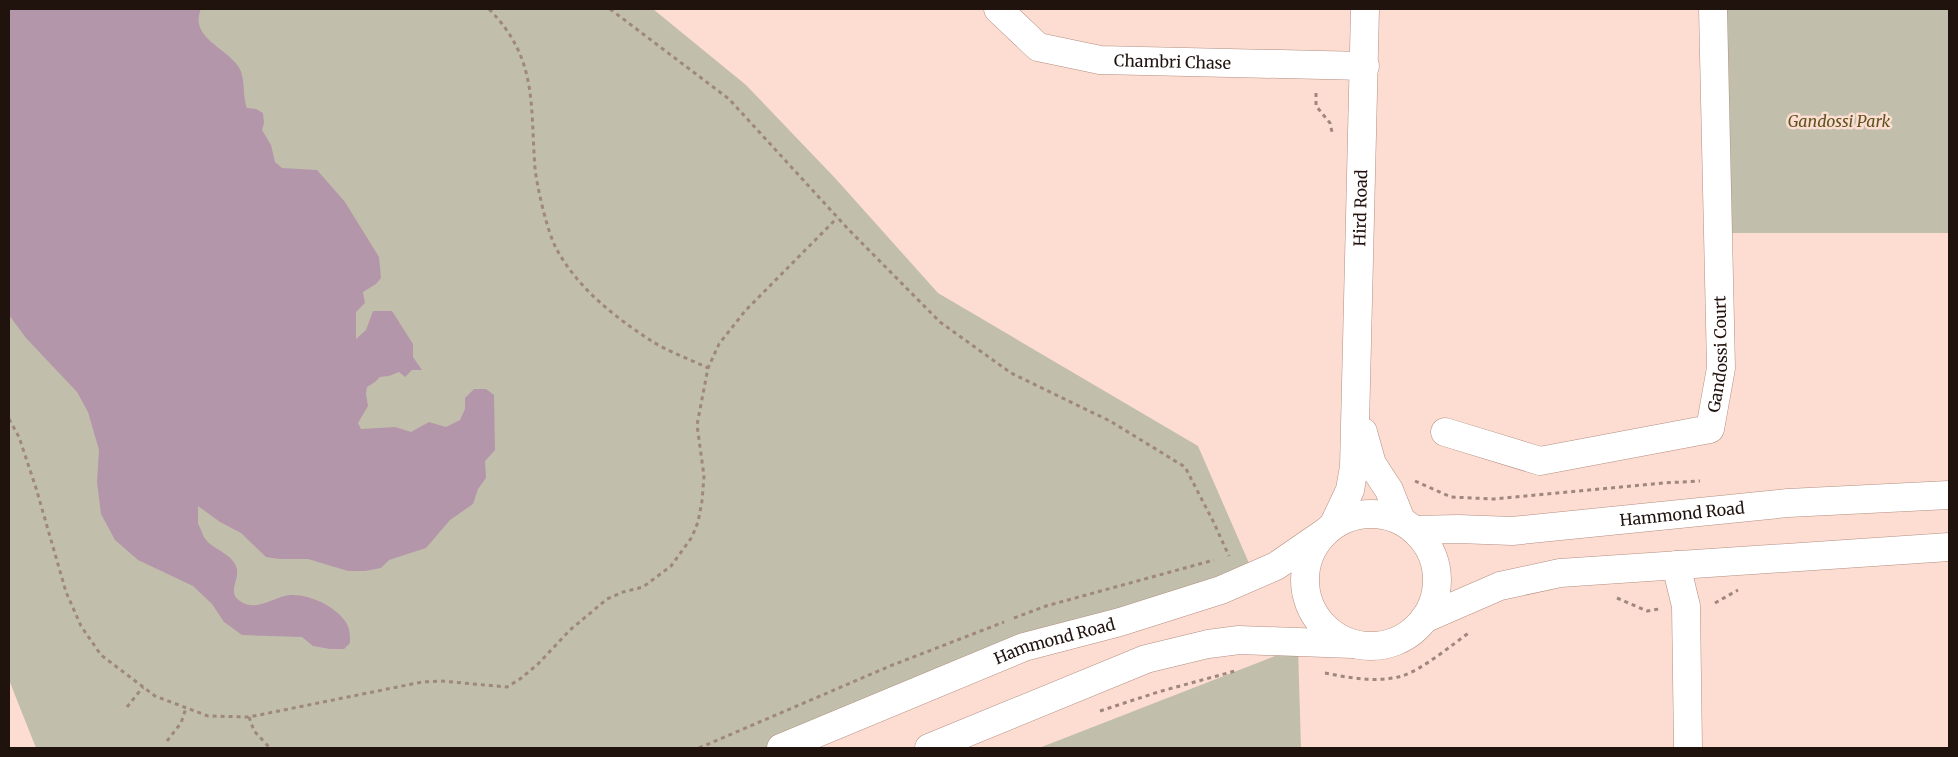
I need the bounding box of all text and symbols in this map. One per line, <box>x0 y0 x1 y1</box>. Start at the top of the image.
street label: Chambri Chase <box>1114 50 1231 73</box>
park label: Gandossi Park <box>1788 111 1891 131</box>
street label: Hird Road <box>1349 169 1371 247</box>
street label: Gandossi Court <box>1703 295 1731 414</box>
street label: Hammond Road <box>1619 497 1746 530</box>
street label: Hammond Road <box>991 614 1117 668</box>

